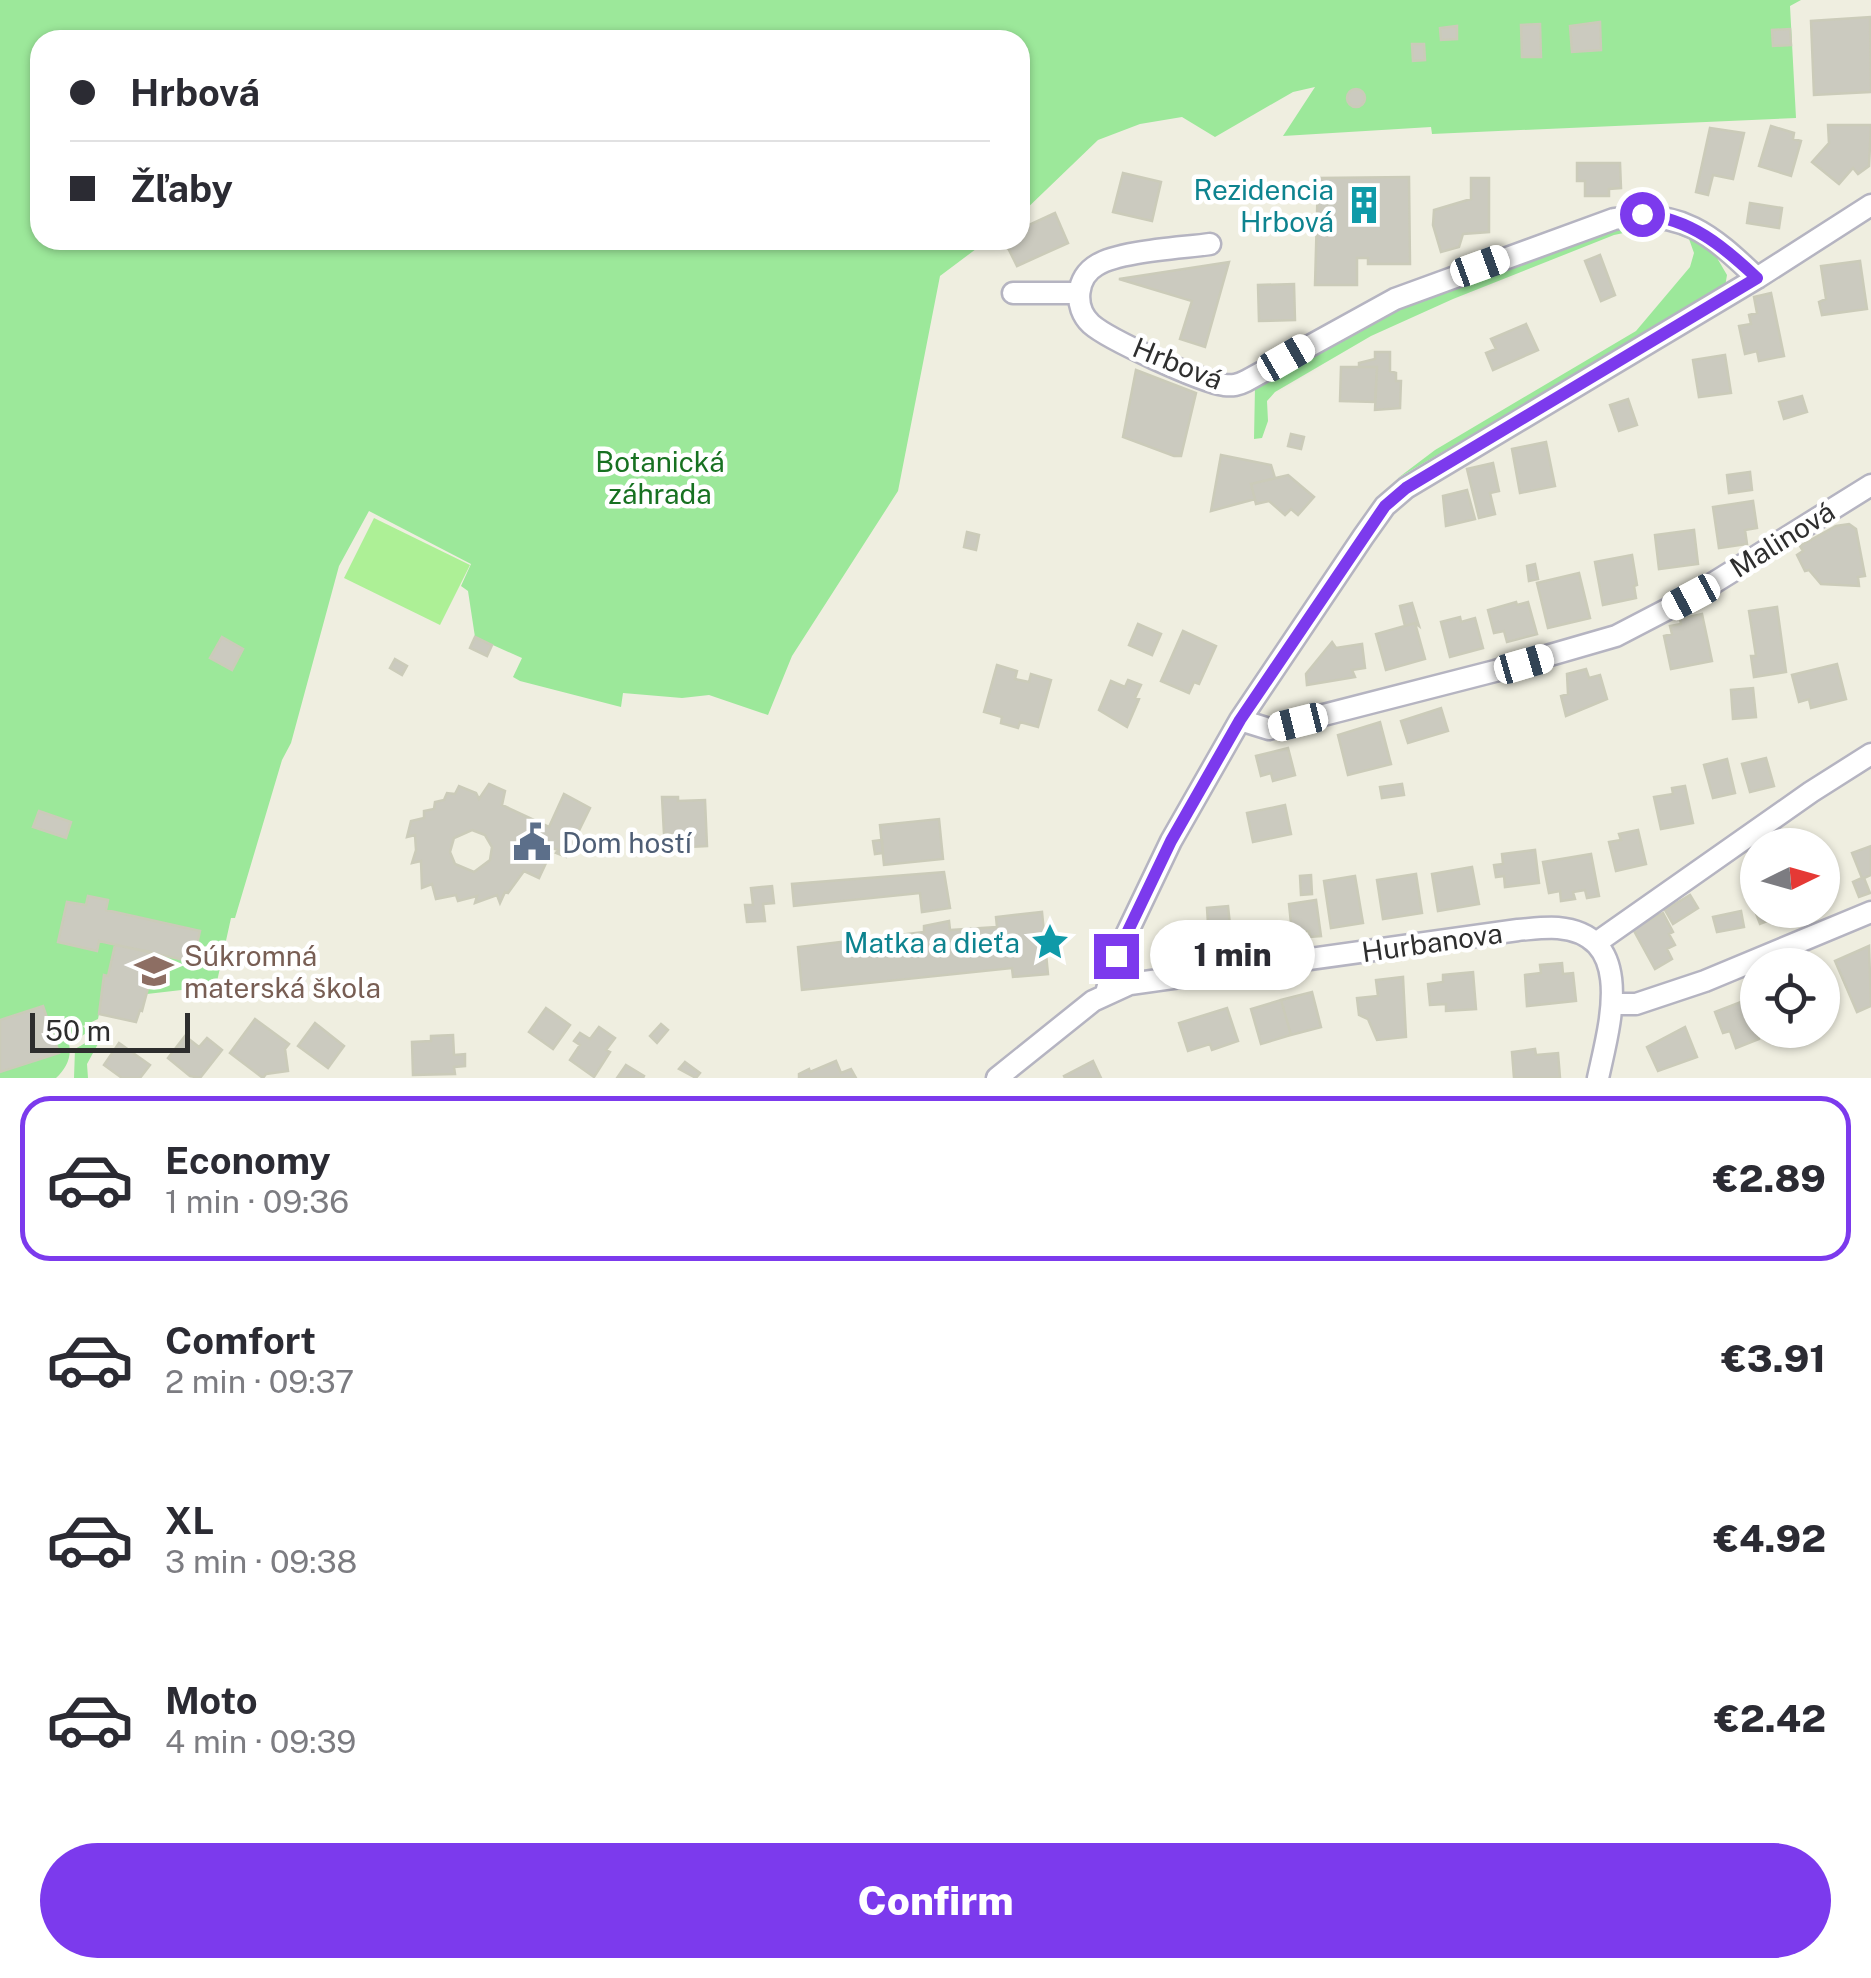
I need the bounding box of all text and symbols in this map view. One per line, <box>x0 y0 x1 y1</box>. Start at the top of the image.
text: Hrbová <box>130 70 260 115</box>
text: Žľaby <box>130 166 233 211</box>
place label: Rezidencia Hrbová <box>1193 173 1334 238</box>
building icon: Rezidencia Hrbová <box>1343 184 1385 226</box>
route start <box>1620 192 1665 237</box>
car <box>1447 242 1513 290</box>
street label: Hrbová <box>1128 330 1228 396</box>
car <box>1253 330 1319 386</box>
park label: Botanická záhrada <box>595 445 725 510</box>
street label: Malinová <box>1724 494 1840 584</box>
car <box>1657 570 1725 624</box>
car <box>1491 641 1557 687</box>
car <box>1265 700 1331 744</box>
public building icon: Dom hostí <box>511 821 553 863</box>
place label: Dom hostí <box>562 826 693 859</box>
north arrow <box>1740 828 1840 928</box>
map controls <box>1740 828 1840 1048</box>
street label: Hurbanova <box>1359 916 1505 968</box>
place icon: Matka a dieťa <box>1029 921 1071 963</box>
callout: 1 min <box>1151 921 1316 991</box>
place label: Matka a dieťa <box>844 926 1020 959</box>
route end <box>1094 934 1139 979</box>
text: 1 min <box>1193 936 1272 973</box>
place label: Súkromná materská škola <box>184 939 381 1004</box>
button: locate <box>1740 948 1840 1048</box>
school or university icon: Súkromná materská škola <box>133 950 175 992</box>
scale bar <box>30 1008 190 1052</box>
text: 50 m <box>45 1014 111 1047</box>
icon: car <box>45 1134 135 1224</box>
text: Economy <box>165 1138 331 1183</box>
text: €2.89 <box>1713 1156 1826 1201</box>
text: 1 min · 09:36 <box>165 1183 349 1220</box>
icon: car <box>45 1314 135 1404</box>
text: Comfort <box>165 1318 316 1363</box>
text: €3.91 <box>1721 1336 1826 1381</box>
text: 2 min · 09:37 <box>165 1363 354 1400</box>
icon: car <box>45 1494 135 1584</box>
text: XL <box>165 1498 214 1543</box>
text: €4.92 <box>1713 1516 1826 1561</box>
text: 3 min · 09:38 <box>165 1543 357 1580</box>
icon: car <box>45 1674 135 1764</box>
text: Moto <box>165 1678 258 1723</box>
text: €2.42 <box>1714 1696 1826 1741</box>
text: 4 min · 09:39 <box>165 1723 356 1760</box>
button: Confirm <box>40 1843 1831 1958</box>

